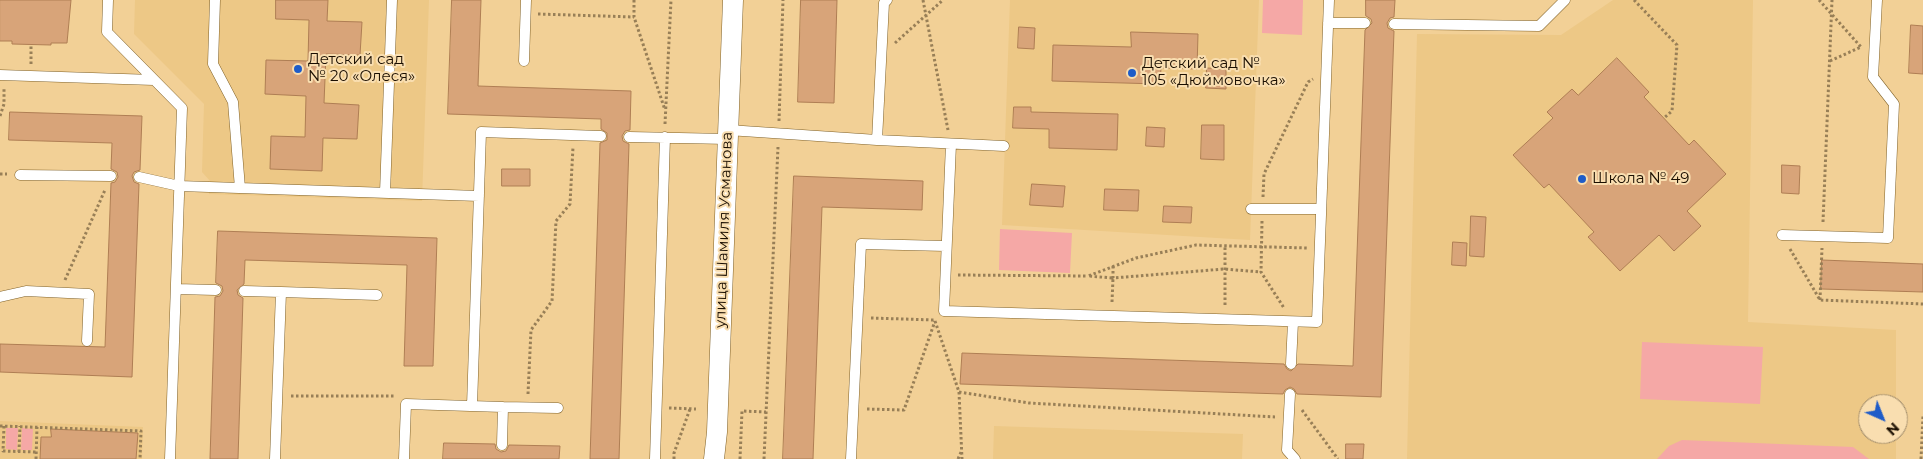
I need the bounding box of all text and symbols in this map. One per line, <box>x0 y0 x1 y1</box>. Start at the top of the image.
place label: Детский сад № 20 «Олеся» <box>308 51 415 86</box>
place label: Детский сад № 105 «Дюймовочка» <box>1142 55 1286 90</box>
marker: Детский сад № 20 «Олеся» <box>292 63 304 75</box>
marker: Детский сад № 105 «Дюймовочка» <box>1126 67 1138 79</box>
street label: улица Шамиля Усманова <box>712 131 736 329</box>
place label: Школа № 49 <box>1592 170 1689 188</box>
marker: Школа № 49 <box>1576 173 1588 185</box>
north arrow <box>1858 394 1908 444</box>
text: N <box>1882 419 1903 439</box>

